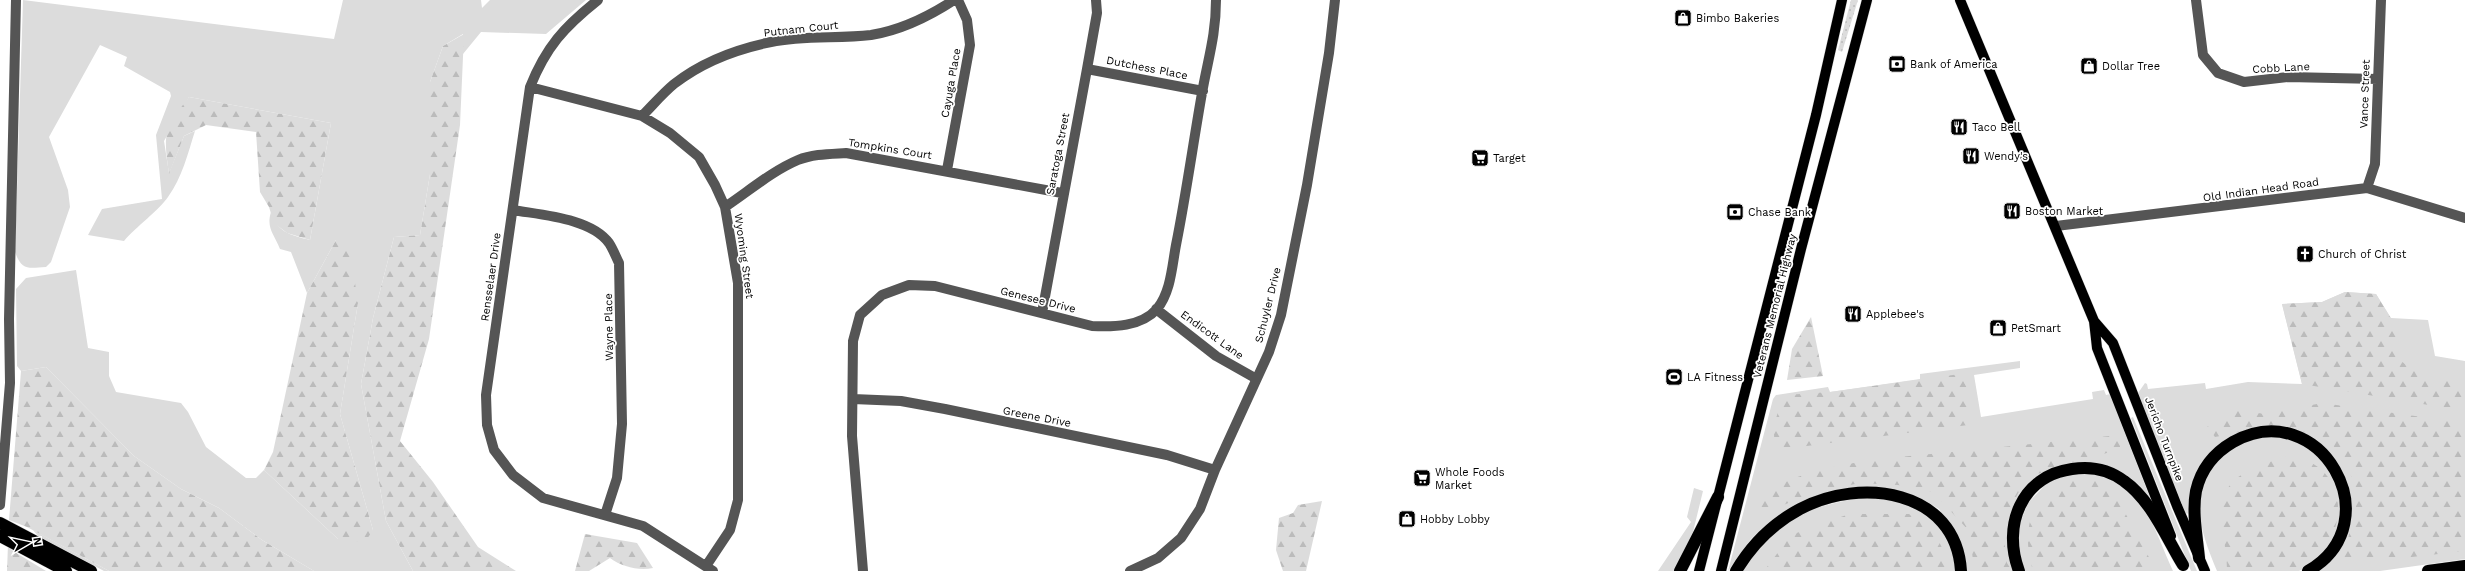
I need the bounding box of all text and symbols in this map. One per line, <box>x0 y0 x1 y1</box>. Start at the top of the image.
shop icon: Bimbo Bakeries <box>1673 8 1693 28</box>
place label: Bimbo Bakeries <box>1696 12 1779 25</box>
street label: Putnam Court <box>763 19 839 39</box>
street label: Cayuga Place <box>938 47 964 119</box>
street label: Dutchess Place <box>1105 54 1189 82</box>
bank icon: Bank of America <box>1887 54 1907 74</box>
shop icon: Dollar Tree <box>2079 56 2099 76</box>
place label: Bank of America <box>1910 58 1998 71</box>
street label: Vance Street <box>2357 59 2373 129</box>
place label: Dollar Tree <box>2102 60 2160 73</box>
street label: Cobb Lane <box>2252 60 2310 76</box>
street label: Saratoga Street <box>1044 111 1072 196</box>
restaurant icon: Taco Bell <box>1949 117 1969 137</box>
place label: Taco Bell <box>1972 121 2021 134</box>
street label: Tompkins Court <box>847 136 933 162</box>
restaurant icon: Wendy's <box>1961 146 1981 166</box>
supermarket icon: Target <box>1470 148 1490 168</box>
place label: Wendy's <box>1984 150 2028 163</box>
place label: Target <box>1493 152 1526 165</box>
street label: Old Indian Head Road <box>2202 175 2320 205</box>
restaurant icon: Boston Market <box>2002 201 2022 221</box>
bank icon: Chase Bank <box>1725 202 1745 222</box>
place label: Boston Market <box>2025 205 2104 218</box>
place label: Chase Bank <box>1748 206 1811 219</box>
street label: Wyoming Street <box>732 213 756 300</box>
street label: Rensselaer Drive <box>478 232 504 322</box>
street label: Veterans Memorial Highway <box>1751 232 1799 379</box>
church icon: Church of Christ <box>2295 244 2315 264</box>
place label: Church of Christ <box>2318 248 2407 261</box>
street label: Schuyler Drive <box>1252 266 1284 344</box>
street label: Genesee Drive <box>999 284 1077 316</box>
street label: Wayne Place <box>602 293 616 361</box>
restaurant icon: Applebee's <box>1843 304 1863 324</box>
street label: Endicott Lane <box>1178 308 1246 362</box>
place label: Applebee's <box>1866 308 1925 321</box>
shop icon: PetSmart <box>1988 318 2008 338</box>
place label: PetSmart <box>2011 322 2061 335</box>
sports icon: LA Fitness <box>1664 367 1684 387</box>
place label: LA Fitness <box>1687 371 1743 384</box>
street label: Jericho Turnpike <box>2142 395 2186 483</box>
street label: Greene Drive <box>1002 404 1072 430</box>
place label: Whole Foods Market <box>1435 466 1505 492</box>
supermarket icon: Whole Foods Market <box>1412 468 1432 488</box>
shop icon: Hobby Lobby <box>1397 509 1417 529</box>
place label: Hobby Lobby <box>1420 513 1490 526</box>
north arrow <box>8 523 48 563</box>
text: N <box>30 536 44 547</box>

